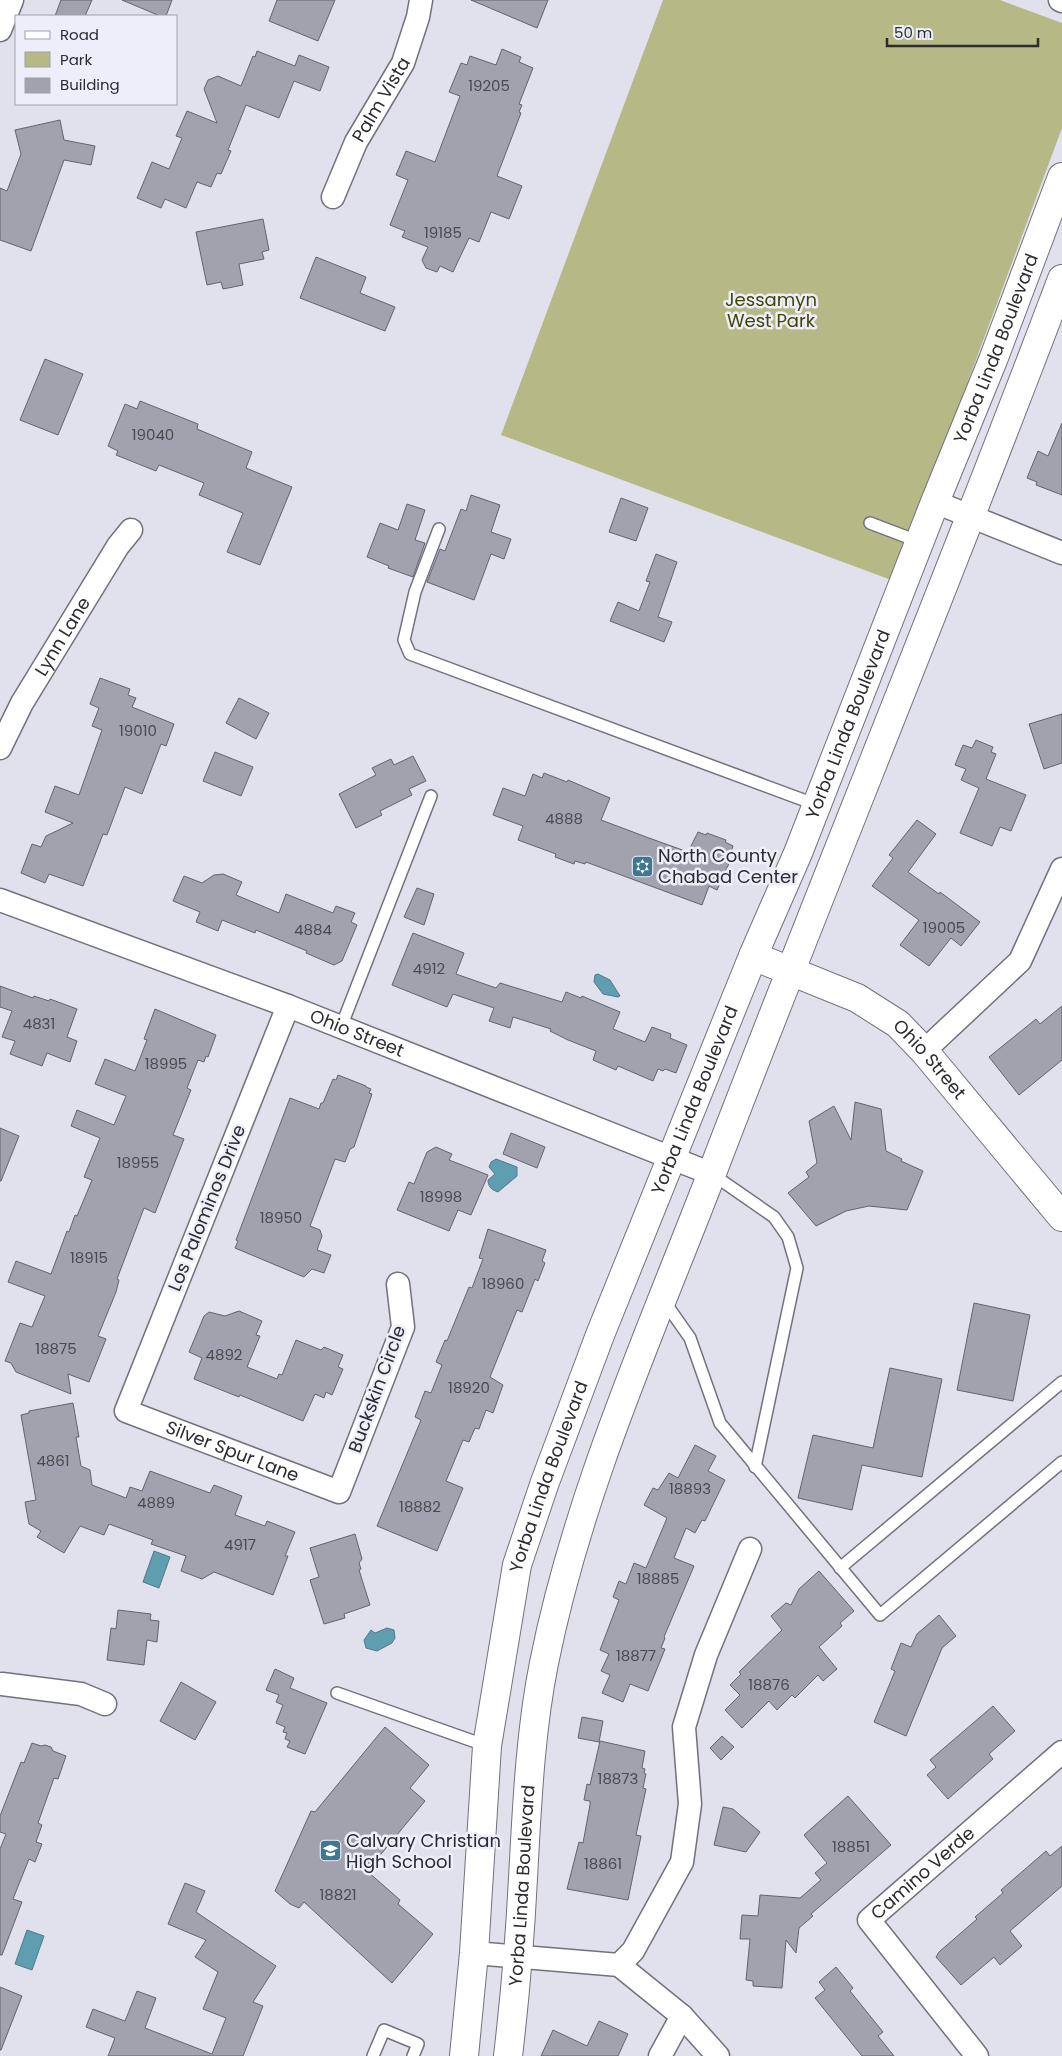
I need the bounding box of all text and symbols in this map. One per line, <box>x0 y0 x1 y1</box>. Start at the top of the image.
legend <box>15 15 178 105</box>
scale bar <box>887 15 1038 47</box>
text: 50 m <box>894 22 932 43</box>
text: Road <box>60 24 99 45</box>
text: Park <box>60 49 92 70</box>
street label: Palm Vista <box>346 52 416 147</box>
text: Building <box>60 74 120 95</box>
house number: 19205 <box>468 75 510 96</box>
house number: 19185 <box>424 222 462 243</box>
street label: Yorba Linda Boulevard <box>947 250 1044 447</box>
park label: Jessamyn West Park <box>725 287 817 333</box>
house number: 19040 <box>132 424 174 445</box>
street label: Lynn Lane <box>28 592 96 681</box>
street label: Yorba Linda Boulevard <box>799 626 896 823</box>
house number: 19010 <box>119 720 157 741</box>
house number: 4888 <box>545 808 583 829</box>
place label: North County Chabad Center <box>658 843 798 889</box>
synagogue icon: North County Chabad Center <box>630 854 654 878</box>
house number: 19005 <box>923 917 965 938</box>
house number: 4884 <box>294 919 332 940</box>
house number: 4912 <box>413 958 445 979</box>
street label: Yorba Linda Boulevard <box>645 1002 744 1198</box>
street label: Ohio Street <box>306 1003 408 1063</box>
house number: 4831 <box>23 1013 55 1034</box>
street label: Ohio Street <box>888 1013 972 1104</box>
house number: 18995 <box>145 1053 187 1074</box>
street label: Los Palominos Drive <box>162 1121 251 1295</box>
house number: 18955 <box>117 1152 159 1173</box>
house number: 18998 <box>420 1186 462 1207</box>
house number: 18950 <box>260 1207 302 1228</box>
house number: 18915 <box>70 1247 108 1268</box>
house number: 18960 <box>482 1273 524 1294</box>
street label: Buckskin Circle <box>342 1322 411 1456</box>
house number: 18875 <box>35 1338 77 1359</box>
house number: 4892 <box>206 1344 242 1365</box>
house number: 18920 <box>448 1377 490 1398</box>
street label: Yorba Linda Boulevard <box>503 1377 594 1574</box>
street label: Silver Spur Lane <box>162 1414 303 1488</box>
house number: 4861 <box>36 1450 70 1471</box>
house number: 18893 <box>669 1478 711 1499</box>
house number: 4889 <box>137 1492 175 1513</box>
house number: 18882 <box>399 1496 441 1517</box>
house number: 4917 <box>224 1534 256 1555</box>
house number: 18885 <box>637 1568 679 1589</box>
house number: 18877 <box>616 1645 656 1666</box>
house number: 18876 <box>748 1674 790 1695</box>
house number: 18873 <box>598 1768 638 1789</box>
street label: Yorba Linda Boulevard <box>502 1784 541 1987</box>
street label: Camino Verde <box>865 1821 980 1925</box>
place label: Calvary Christian High School <box>346 1828 501 1874</box>
house number: 18851 <box>832 1836 870 1857</box>
school or university icon: Calvary Christian High School <box>318 1839 342 1863</box>
house number: 18861 <box>584 1853 622 1874</box>
house number: 18821 <box>319 1884 357 1905</box>

